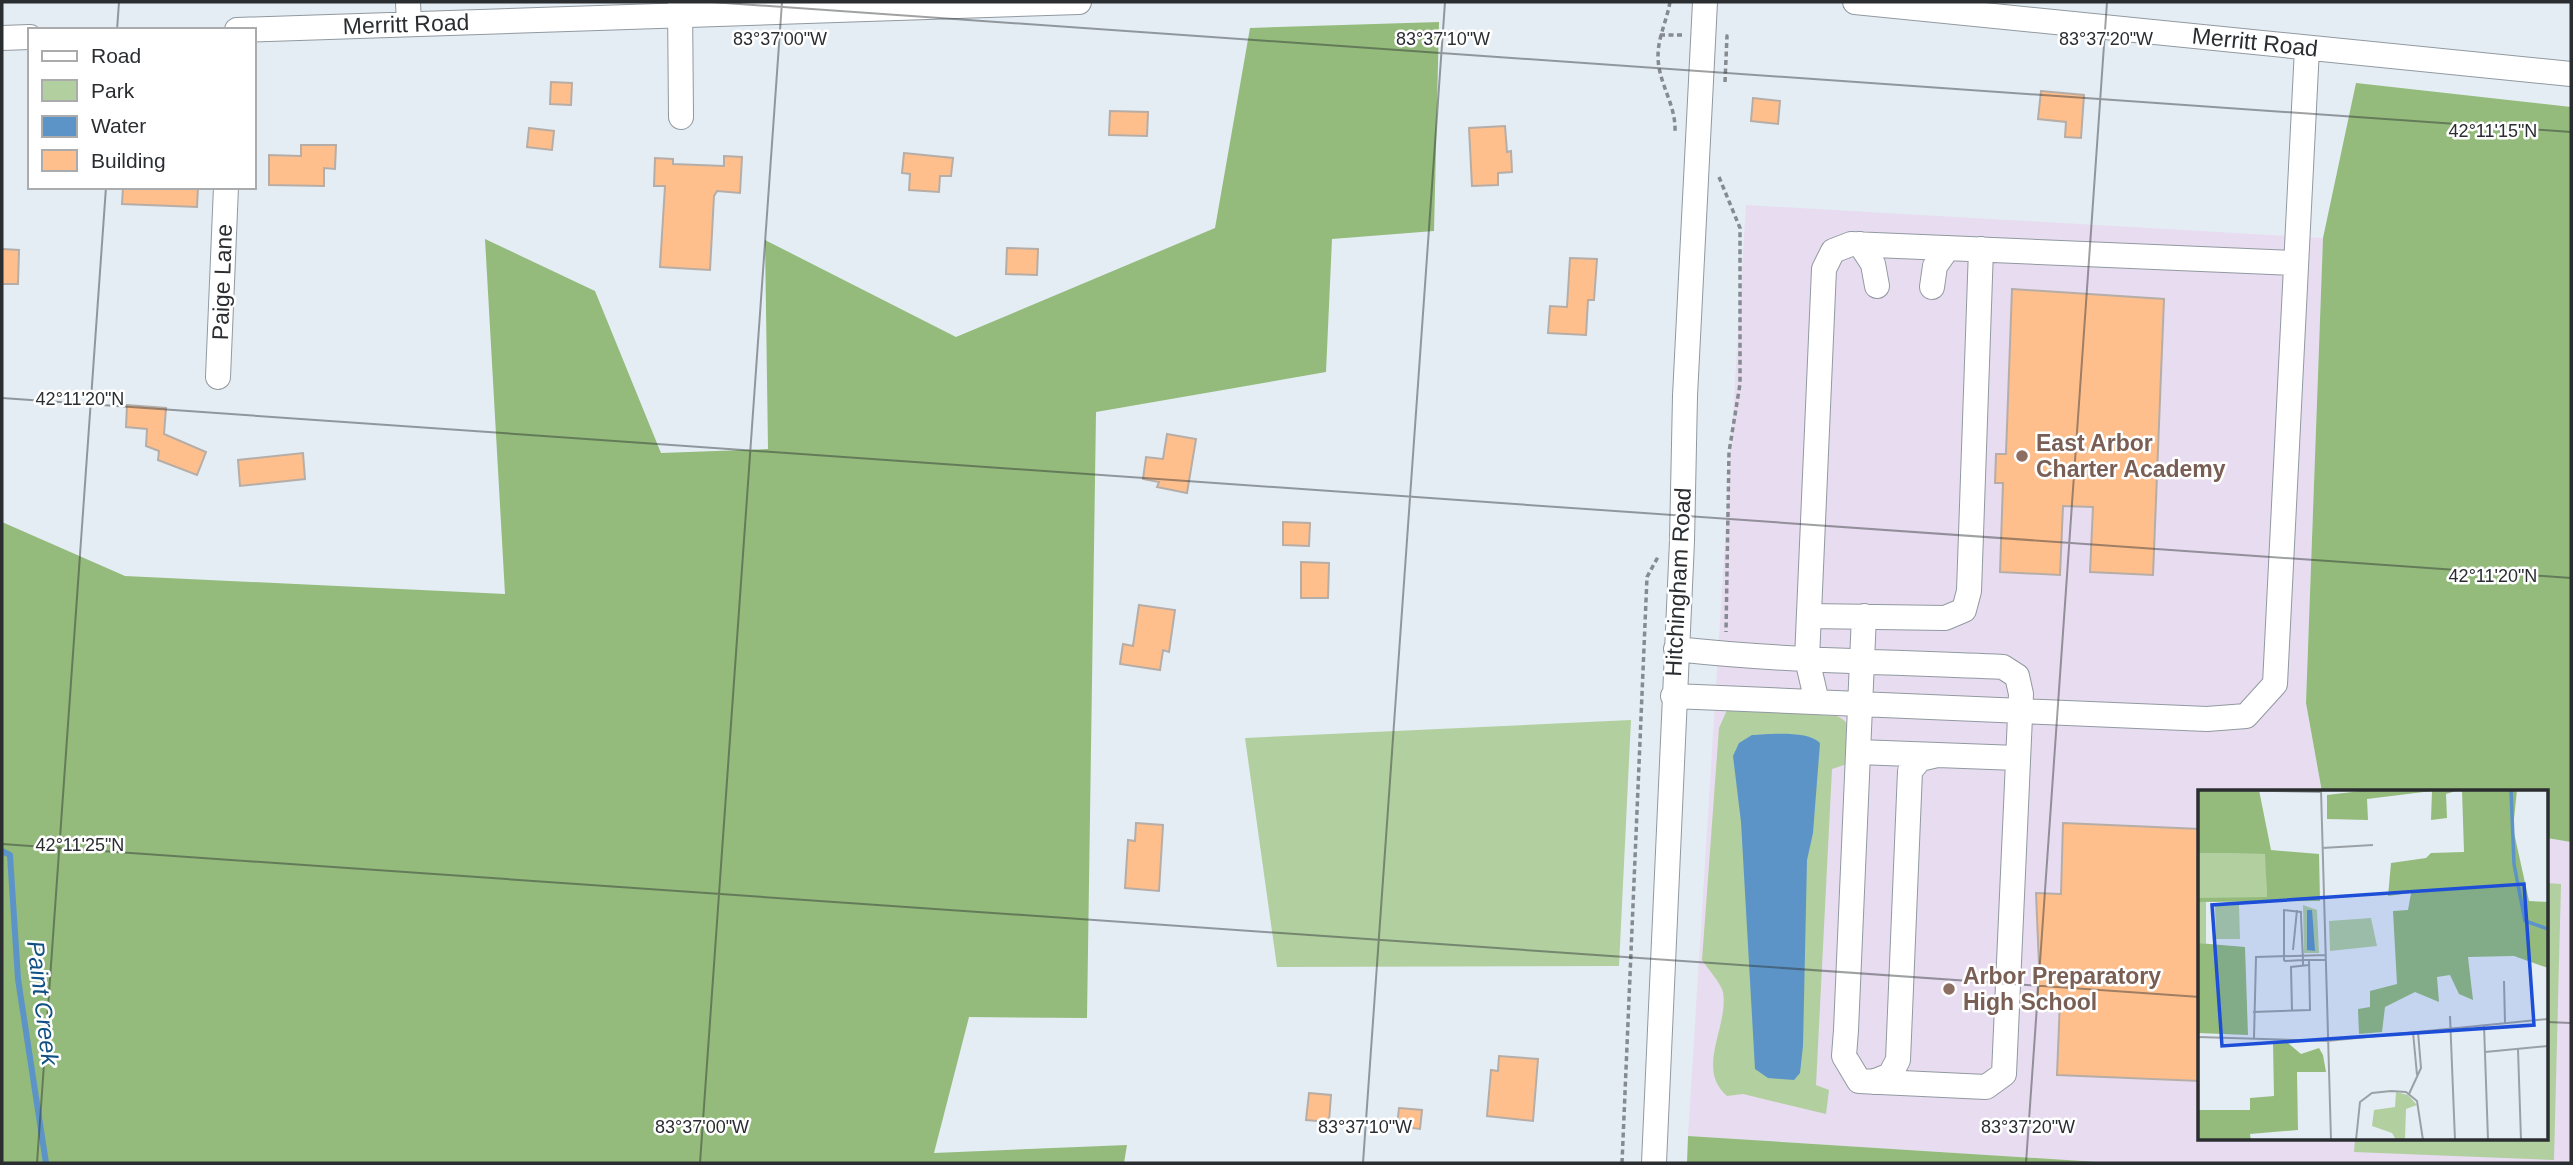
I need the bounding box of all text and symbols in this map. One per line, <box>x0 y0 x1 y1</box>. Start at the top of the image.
street label: Merritt Road <box>342 9 470 39</box>
street label: Merritt Road <box>2191 22 2319 62</box>
legend <box>28 28 256 189</box>
text: 83°37'00"W <box>733 29 827 49</box>
text: 83°37'10"W <box>1396 29 1490 49</box>
text: 83°37'20"W <box>2059 29 2153 49</box>
text: Road <box>91 44 141 67</box>
text: Park <box>91 79 135 102</box>
text: Water <box>91 114 146 137</box>
text: 42°11'15"N <box>2449 121 2537 141</box>
text: Building <box>91 149 166 172</box>
street label: Paige Lane <box>207 223 237 341</box>
text: 42°11'20"N <box>36 389 124 409</box>
place label: East Arbor Charter Academy <box>2036 430 2226 482</box>
marker: East Arbor Charter Academy <box>2014 448 2030 464</box>
street label: Hitchingham Road <box>1660 487 1696 677</box>
text: 42°11'20"N <box>2449 566 2537 586</box>
inset map <box>2198 790 2548 1140</box>
text: 42°11'25"N <box>36 835 124 855</box>
water label: Paint Creek <box>22 939 64 1069</box>
place label: Arbor Preparatory High School <box>1963 963 2161 1015</box>
marker: Arbor Preparatory High School <box>1941 981 1957 997</box>
text: 83°37'00"W <box>655 1117 749 1137</box>
text: 83°37'10"W <box>1318 1117 1412 1137</box>
text: 83°37'20"W <box>1981 1117 2075 1137</box>

